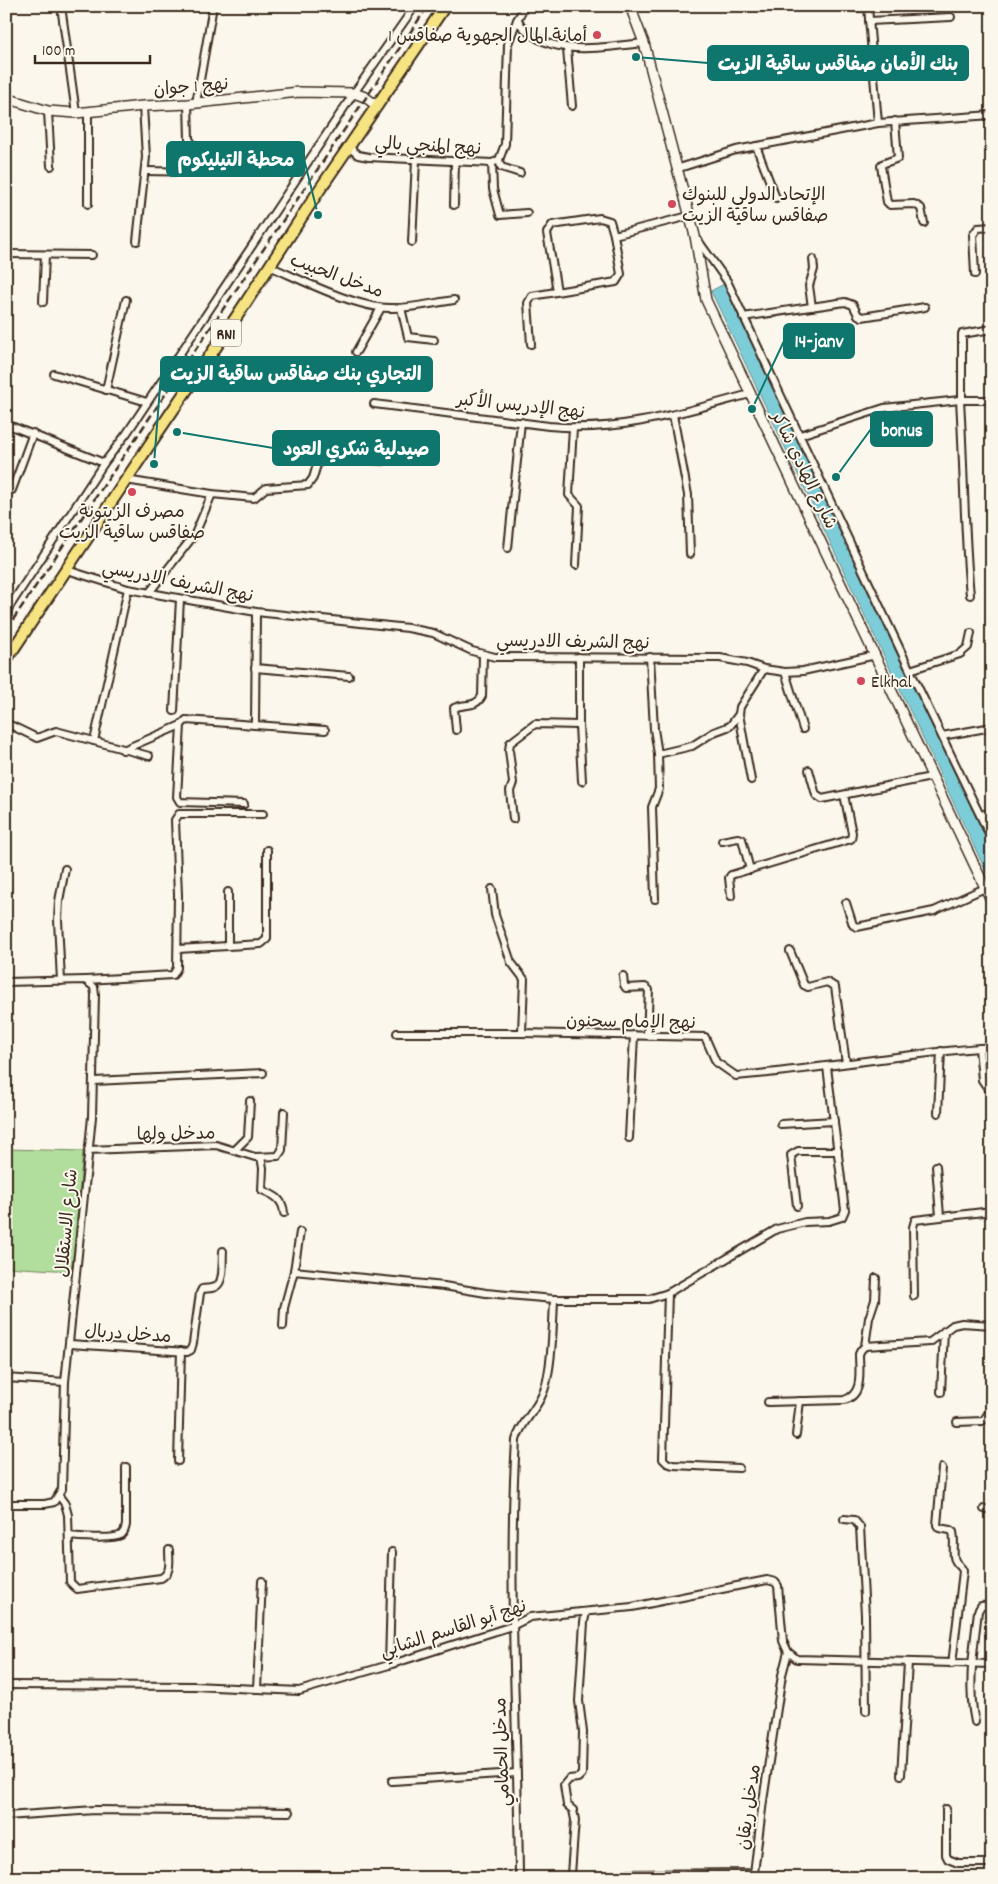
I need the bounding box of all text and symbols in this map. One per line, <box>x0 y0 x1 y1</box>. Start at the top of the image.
place label: أمانة المال الجهوية صفاقس 1 <box>388 25 588 50</box>
marker: أمانة المال الجهوية صفاقس 1 <box>591 29 603 41</box>
scale bar <box>35 32 150 64</box>
text: 100 m <box>42 41 75 63</box>
callout: بنك الأمان صفاقس ساقية الزيت <box>708 46 968 80</box>
text: بنك الأمان صفاقس ساقية الزيت <box>718 51 958 80</box>
street label: نهج 1 جوان <box>153 73 230 104</box>
street label: نهج المنجي بالي <box>374 132 482 164</box>
callout: محطة التيليكوم <box>167 142 304 176</box>
text: محطة التيليكوم <box>177 149 295 176</box>
place label: الإتحاد الدولي للبنوك صفاقس ساقية الزيت <box>682 184 828 230</box>
marker: الإتحاد الدولي للبنوك صفاقس ساقية الزيت <box>666 198 678 210</box>
street label: مدخل الحبيب <box>286 249 386 306</box>
road number: RN1 <box>211 319 241 346</box>
callout: 14-janv <box>784 324 854 358</box>
text: 14-janv <box>794 330 844 357</box>
callout: التجاري بنك صفاقس ساقية الزيت <box>161 357 432 391</box>
text: التجاري بنك صفاقس ساقية الزيت <box>170 363 422 390</box>
street label: نهج الإدريس الأكبر <box>454 386 586 427</box>
street label: شارع الهادي شاكر <box>763 406 842 534</box>
callout: bonus <box>871 412 932 446</box>
text: bonus <box>881 419 923 446</box>
callout: صيدلية شكري العود <box>273 431 439 465</box>
text: صيدلية شكري العود <box>283 438 429 465</box>
marker: مصرف الزيتونة صفاقس ساقية الزيت <box>126 486 138 498</box>
place label: مصرف الزيتونة صفاقس ساقية الزيت <box>59 501 205 547</box>
street label: نهج الشريف الادريسي <box>100 557 255 611</box>
street label: نهج الشريف الادريسي <box>496 630 650 658</box>
place label: Elkhal <box>871 671 913 696</box>
marker: Elkhal <box>855 675 867 687</box>
street label: نهج الإمام سحنون <box>566 1010 696 1037</box>
street label: مدخل ولها <box>137 1122 216 1149</box>
street label: شارع الاستقلال <box>51 1168 86 1278</box>
street label: مدخل دربال <box>84 1320 172 1351</box>
street label: نهج أبو القاسم الشابي <box>377 1595 531 1667</box>
street label: مدخل الحمامي <box>489 1697 519 1807</box>
street label: مدخل ريقان <box>732 1763 769 1852</box>

